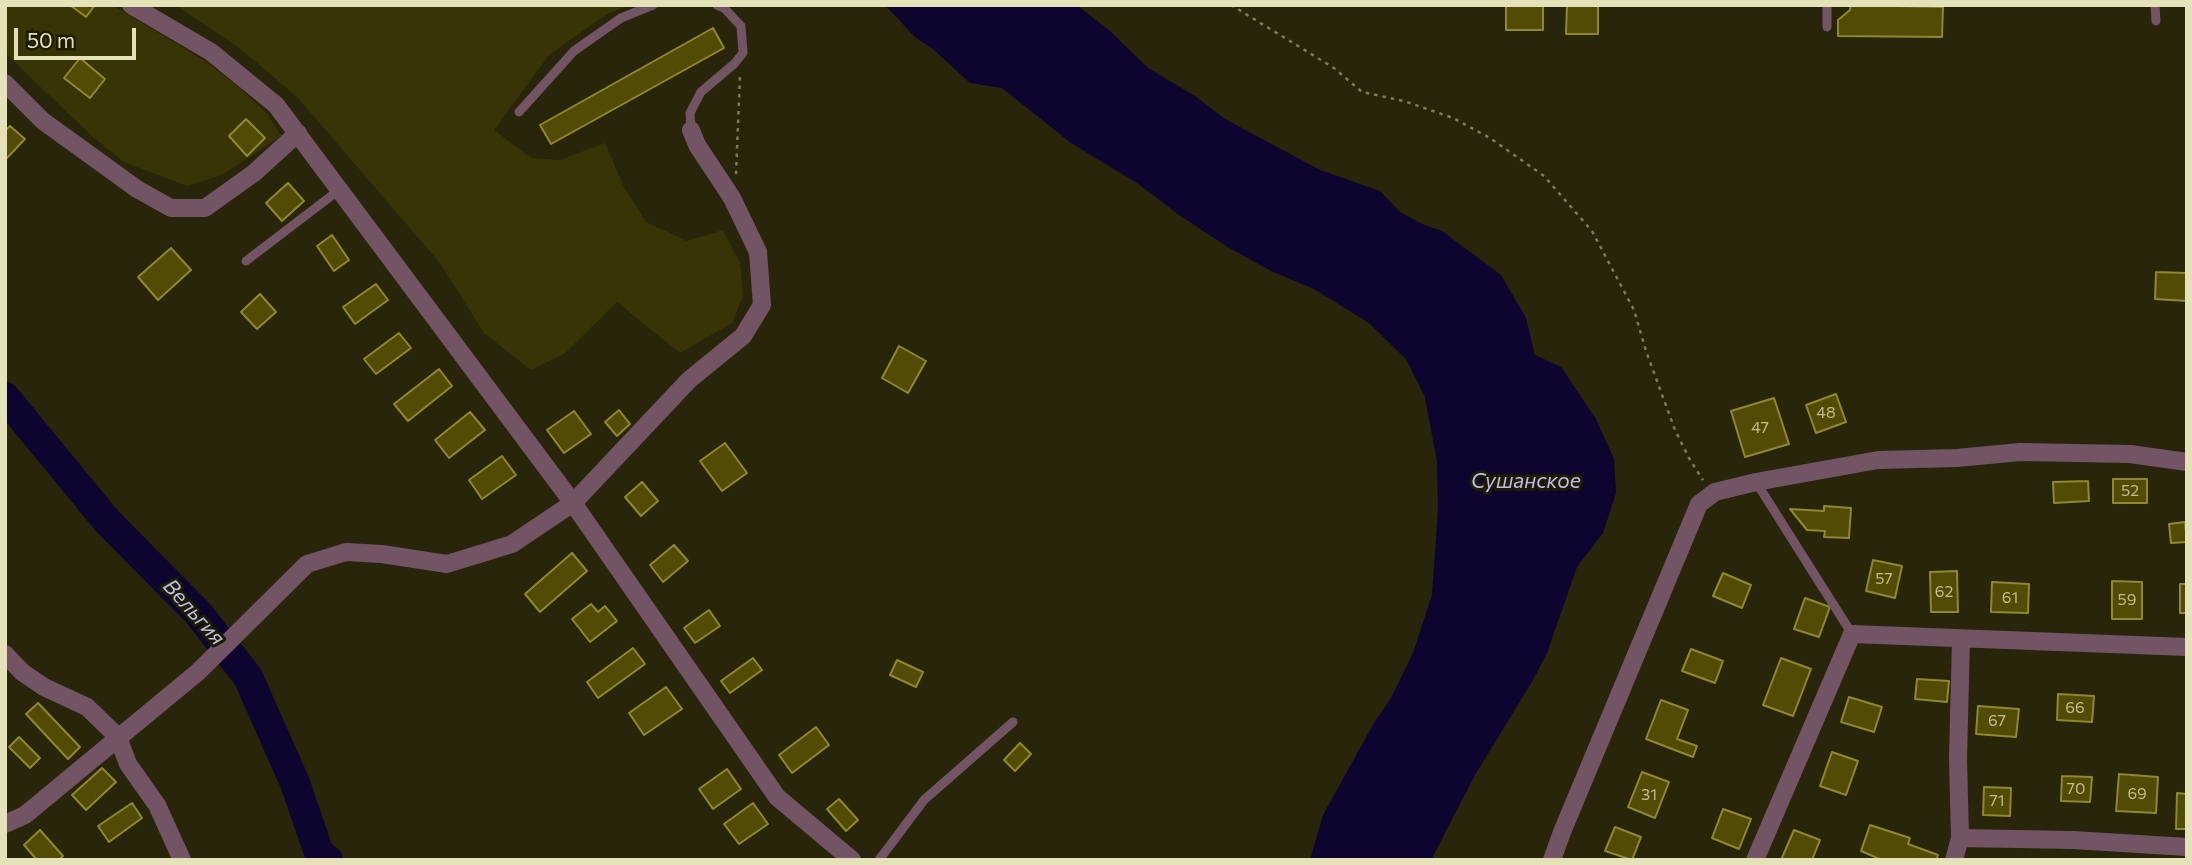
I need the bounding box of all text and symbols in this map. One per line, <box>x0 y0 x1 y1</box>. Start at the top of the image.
scale bar <box>18 14 140 58</box>
text: 50 m <box>27 27 75 52</box>
house number: 48 <box>1816 403 1836 423</box>
house number: 47 <box>1751 418 1769 438</box>
water label: Сушанское <box>1471 468 1581 494</box>
house number: 52 <box>2121 481 2139 501</box>
house number: 57 <box>1875 569 1893 589</box>
water label: Вельгия <box>158 574 230 650</box>
house number: 62 <box>1935 582 1953 602</box>
house number: 61 <box>2002 588 2018 608</box>
house number: 59 <box>2118 590 2136 610</box>
house number: 66 <box>2065 698 2085 718</box>
house number: 67 <box>1988 711 2006 731</box>
house number: 70 <box>2067 779 2085 799</box>
house number: 69 <box>2127 784 2147 804</box>
house number: 31 <box>1641 785 1657 805</box>
house number: 71 <box>1989 791 2005 811</box>

